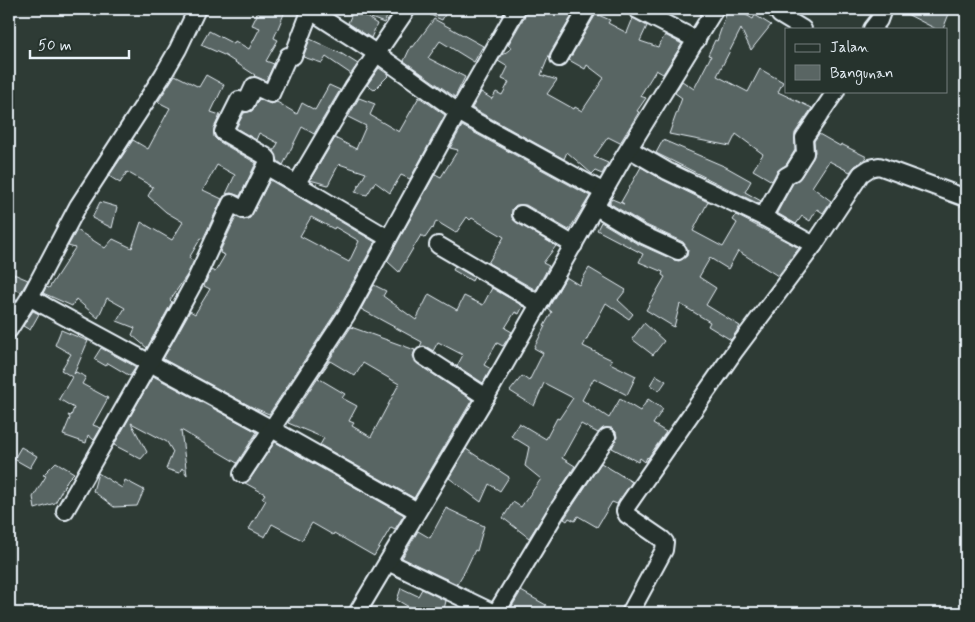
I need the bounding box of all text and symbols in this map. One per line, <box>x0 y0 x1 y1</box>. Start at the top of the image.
scale bar <box>30 28 129 60</box>
legend <box>785 28 948 92</box>
text: 50 m <box>38 36 72 56</box>
text: Jalan <box>830 38 869 58</box>
text: Bangunan <box>830 64 893 85</box>

